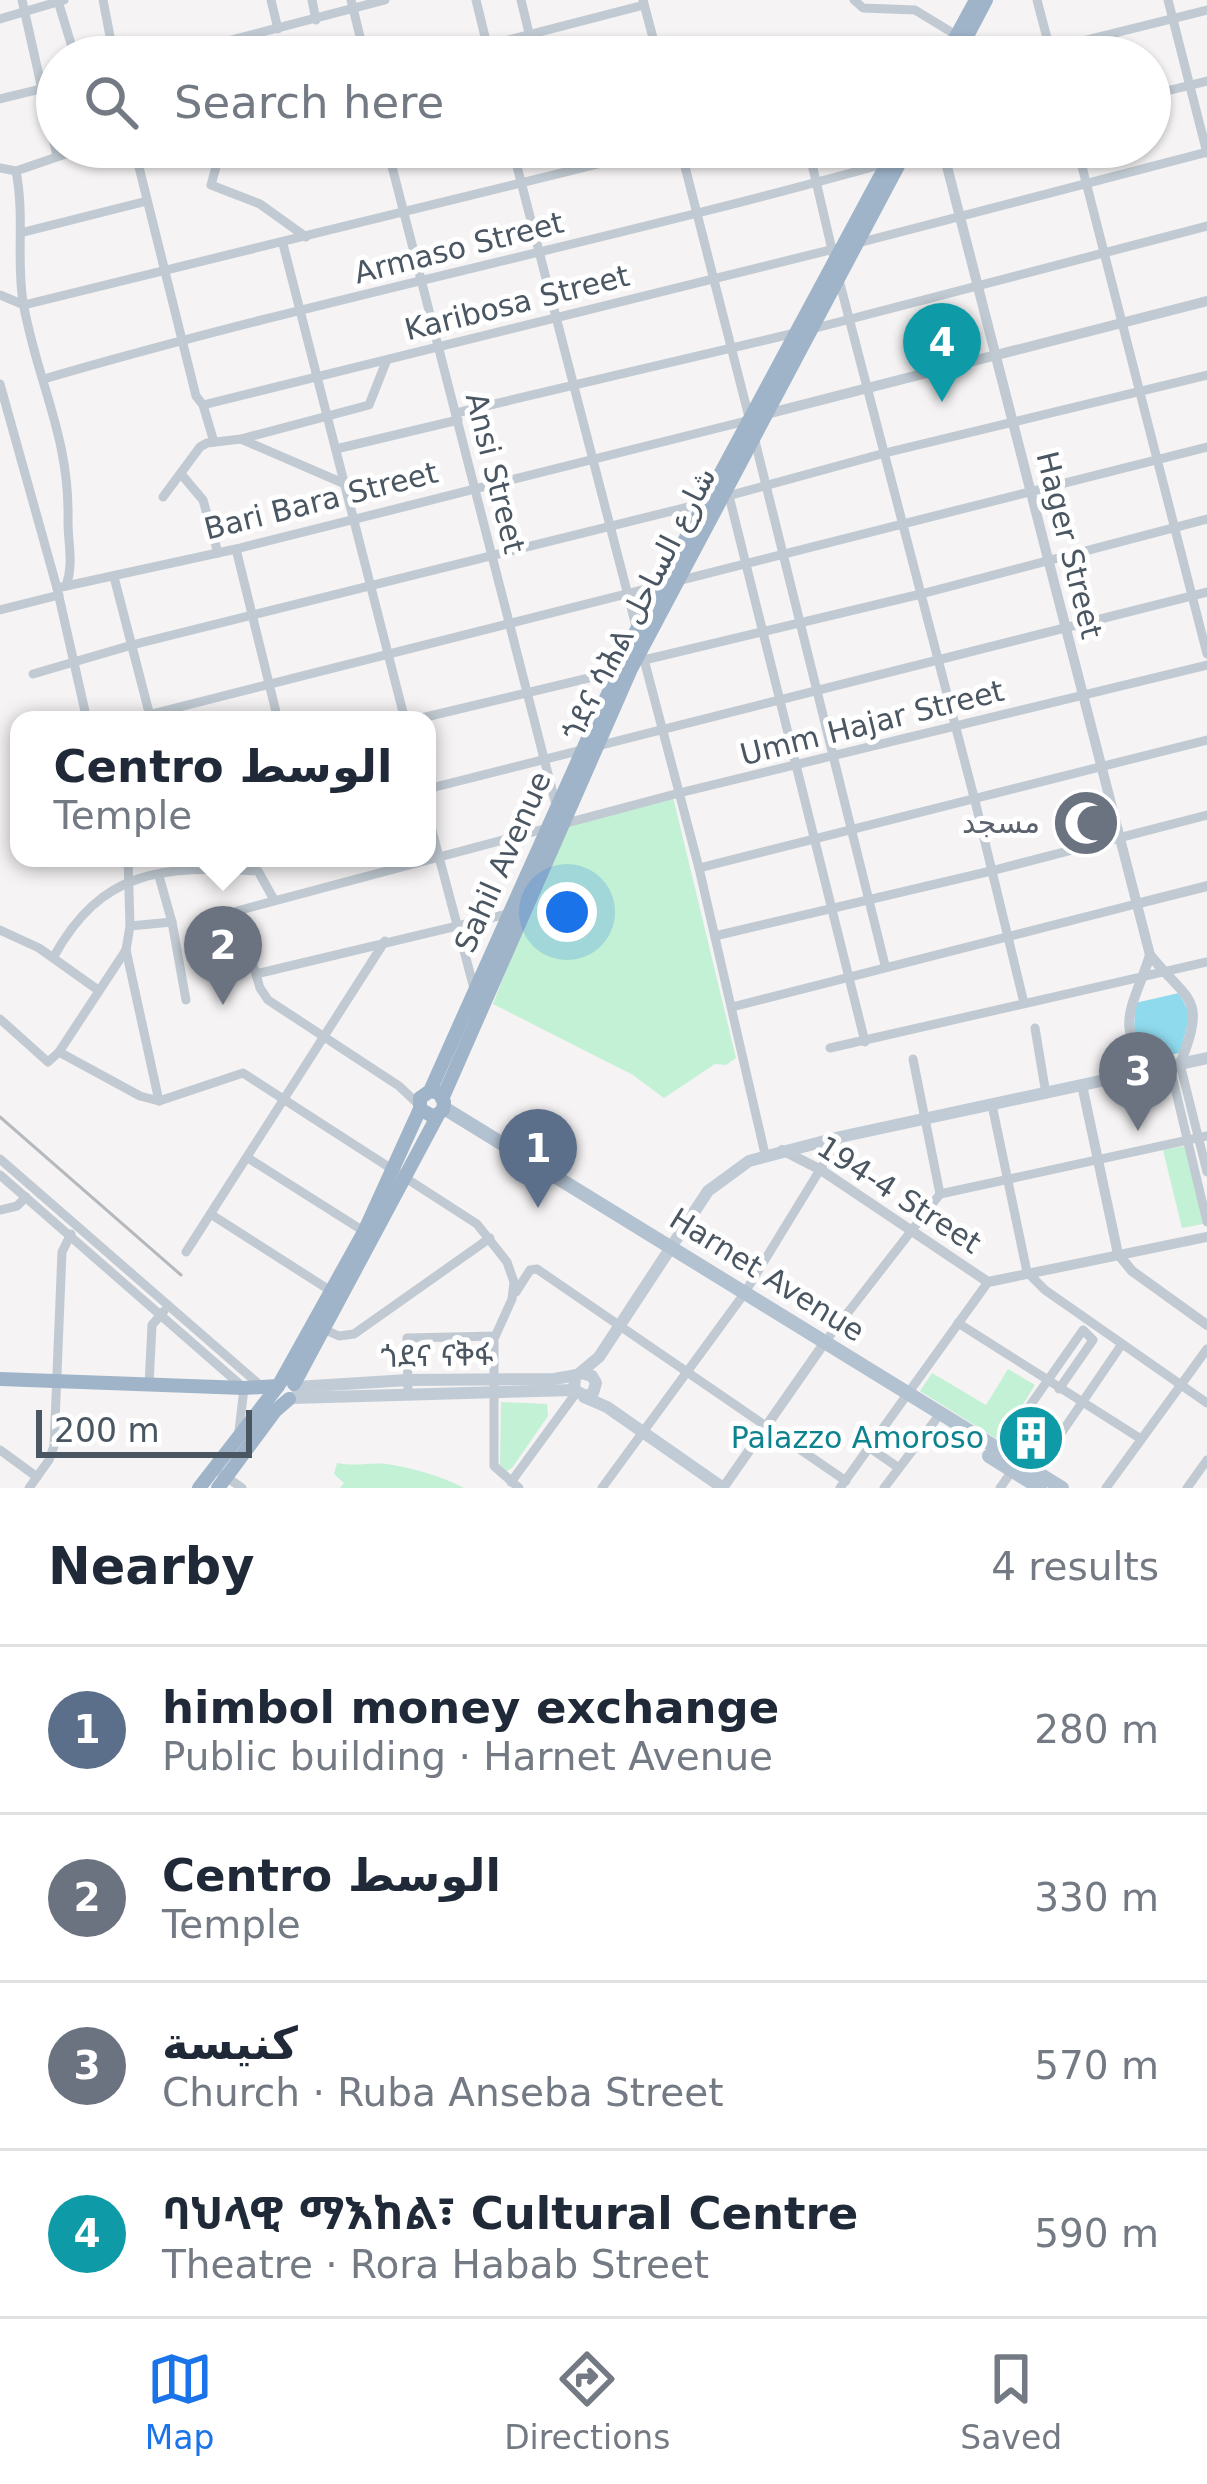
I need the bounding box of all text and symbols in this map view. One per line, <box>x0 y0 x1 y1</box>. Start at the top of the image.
search box <box>36 36 1171 168</box>
icon: search <box>78 69 144 135</box>
text: Search here <box>174 76 444 129</box>
street label: Armaso Street <box>351 205 567 290</box>
street label: Karibosa Street <box>401 258 633 347</box>
pin: 4 <box>903 303 981 402</box>
street label: Ansi Street <box>459 389 532 557</box>
street label: Hager Street <box>1029 448 1110 642</box>
street label: Bari Bara Street <box>200 455 442 546</box>
street label: ጎደና ሳሕል شارع الساحل <box>555 461 723 746</box>
street label: Umm Hajar Street <box>736 673 1008 772</box>
popup <box>10 711 436 867</box>
text: Centro الوسط <box>54 740 392 793</box>
street label: Sahil Avenue <box>447 766 558 958</box>
mosque icon: مسجد <box>1051 788 1121 858</box>
text: Temple <box>54 793 192 838</box>
place label: مسجد <box>962 805 1040 840</box>
your location <box>537 882 597 942</box>
pin: 2 <box>184 906 262 1005</box>
pin: 3 <box>1099 1032 1177 1131</box>
pin: 1 <box>499 1109 577 1208</box>
street label: 194-4 Street <box>811 1129 988 1261</box>
street label: Harnet Avenue <box>663 1201 871 1348</box>
street label: ጎደና ናቅፋ <box>380 1337 494 1374</box>
building icon: Palazzo Amoroso <box>996 1403 1066 1473</box>
scale bar <box>36 1404 252 1457</box>
text: 200 m <box>54 1411 160 1450</box>
place label: Palazzo Amoroso <box>731 1420 984 1455</box>
text: Nearby <box>48 1537 255 1596</box>
text: 4 results <box>991 1544 1159 1589</box>
text: himbol money exchange <box>162 1681 779 1734</box>
text: 1 <box>73 1707 101 1752</box>
text: 280 m <box>1034 1707 1159 1752</box>
text: Public building · Harnet Avenue <box>162 1734 773 1779</box>
text: Centro الوسط <box>162 1849 501 1902</box>
text: 2 <box>73 1875 101 1920</box>
text: 330 m <box>1034 1875 1159 1920</box>
text: Temple <box>162 1902 301 1947</box>
text: كنيسة <box>162 2017 298 2070</box>
text: 3 <box>73 2043 101 2088</box>
text: 570 m <box>1034 2043 1159 2088</box>
text: Church · Ruba Anseba Street <box>162 2070 724 2115</box>
text: ባህላዊ ማእከል፣ Cultural Centre <box>162 2187 858 2240</box>
text: 4 <box>73 2211 101 2256</box>
text: 590 m <box>1034 2211 1159 2256</box>
text: Theatre · Rora Habab Street <box>162 2242 709 2287</box>
tab: Map <box>145 2346 215 2457</box>
tab: Directions <box>504 2346 670 2457</box>
tab: Saved <box>960 2346 1062 2457</box>

